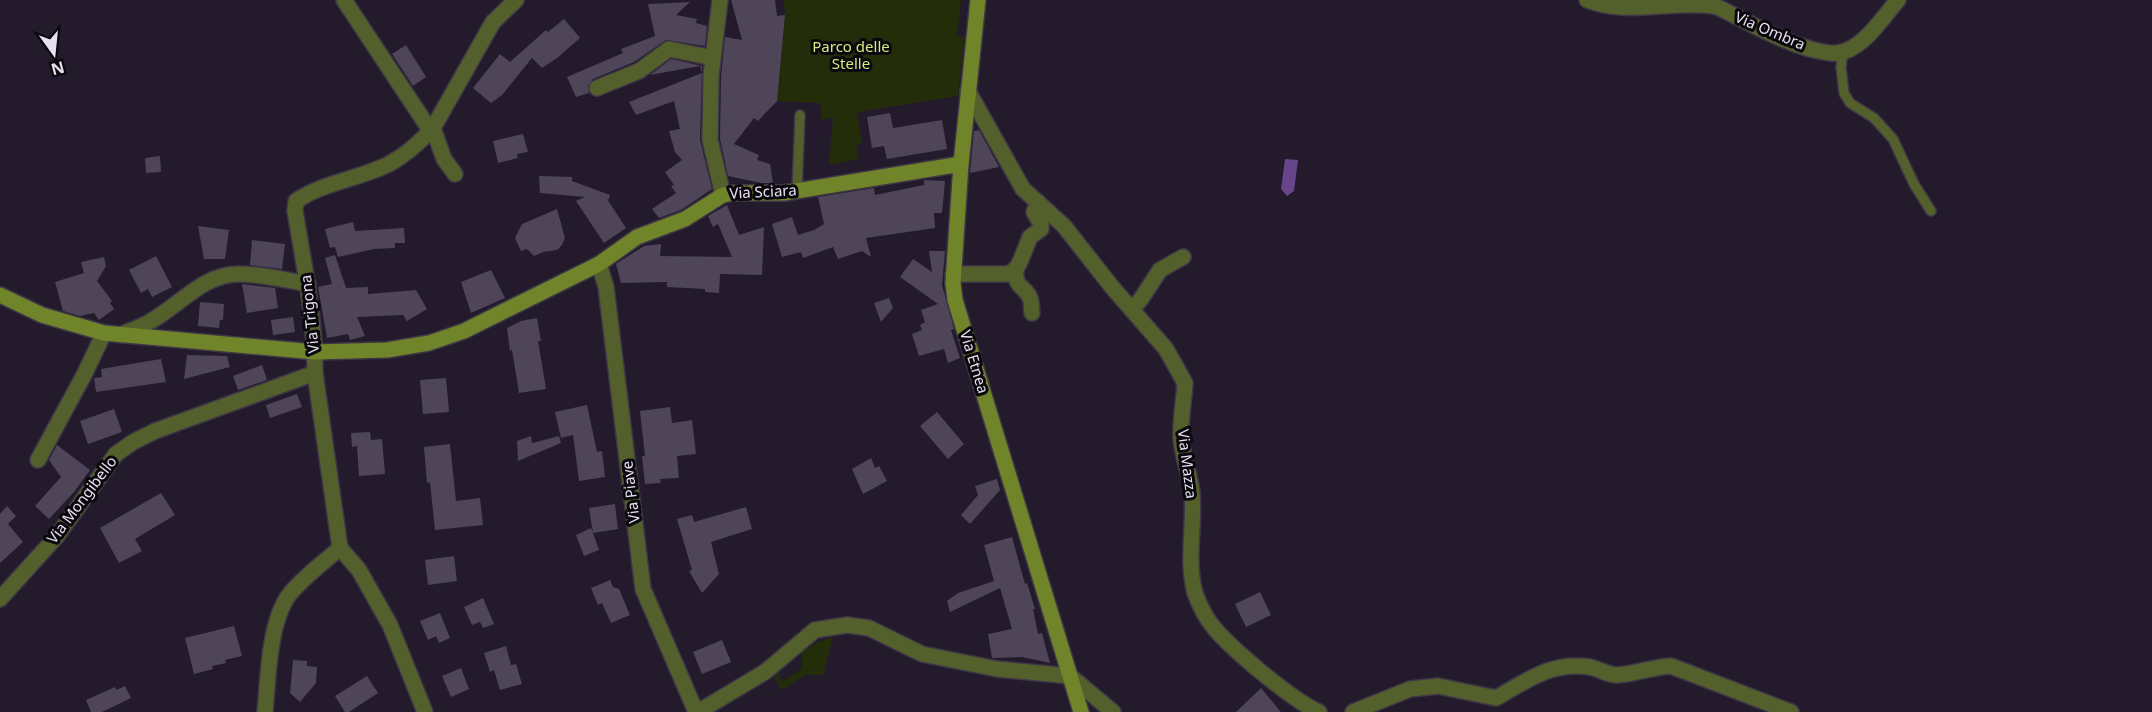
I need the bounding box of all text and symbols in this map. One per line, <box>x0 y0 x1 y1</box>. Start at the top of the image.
street label: Via Ombra <box>1732 6 1809 54</box>
north arrow <box>24 24 84 84</box>
park label: Parco delle Stelle <box>812 36 890 73</box>
text: N <box>49 56 67 81</box>
street label: Via Sciara <box>729 179 797 203</box>
street label: Via Trigona <box>295 274 323 354</box>
street label: Via Etnea <box>956 328 994 396</box>
street label: Via Mazza <box>1174 428 1202 500</box>
street label: Via Mongibello <box>42 452 121 547</box>
street label: Via Piave <box>616 460 644 524</box>

